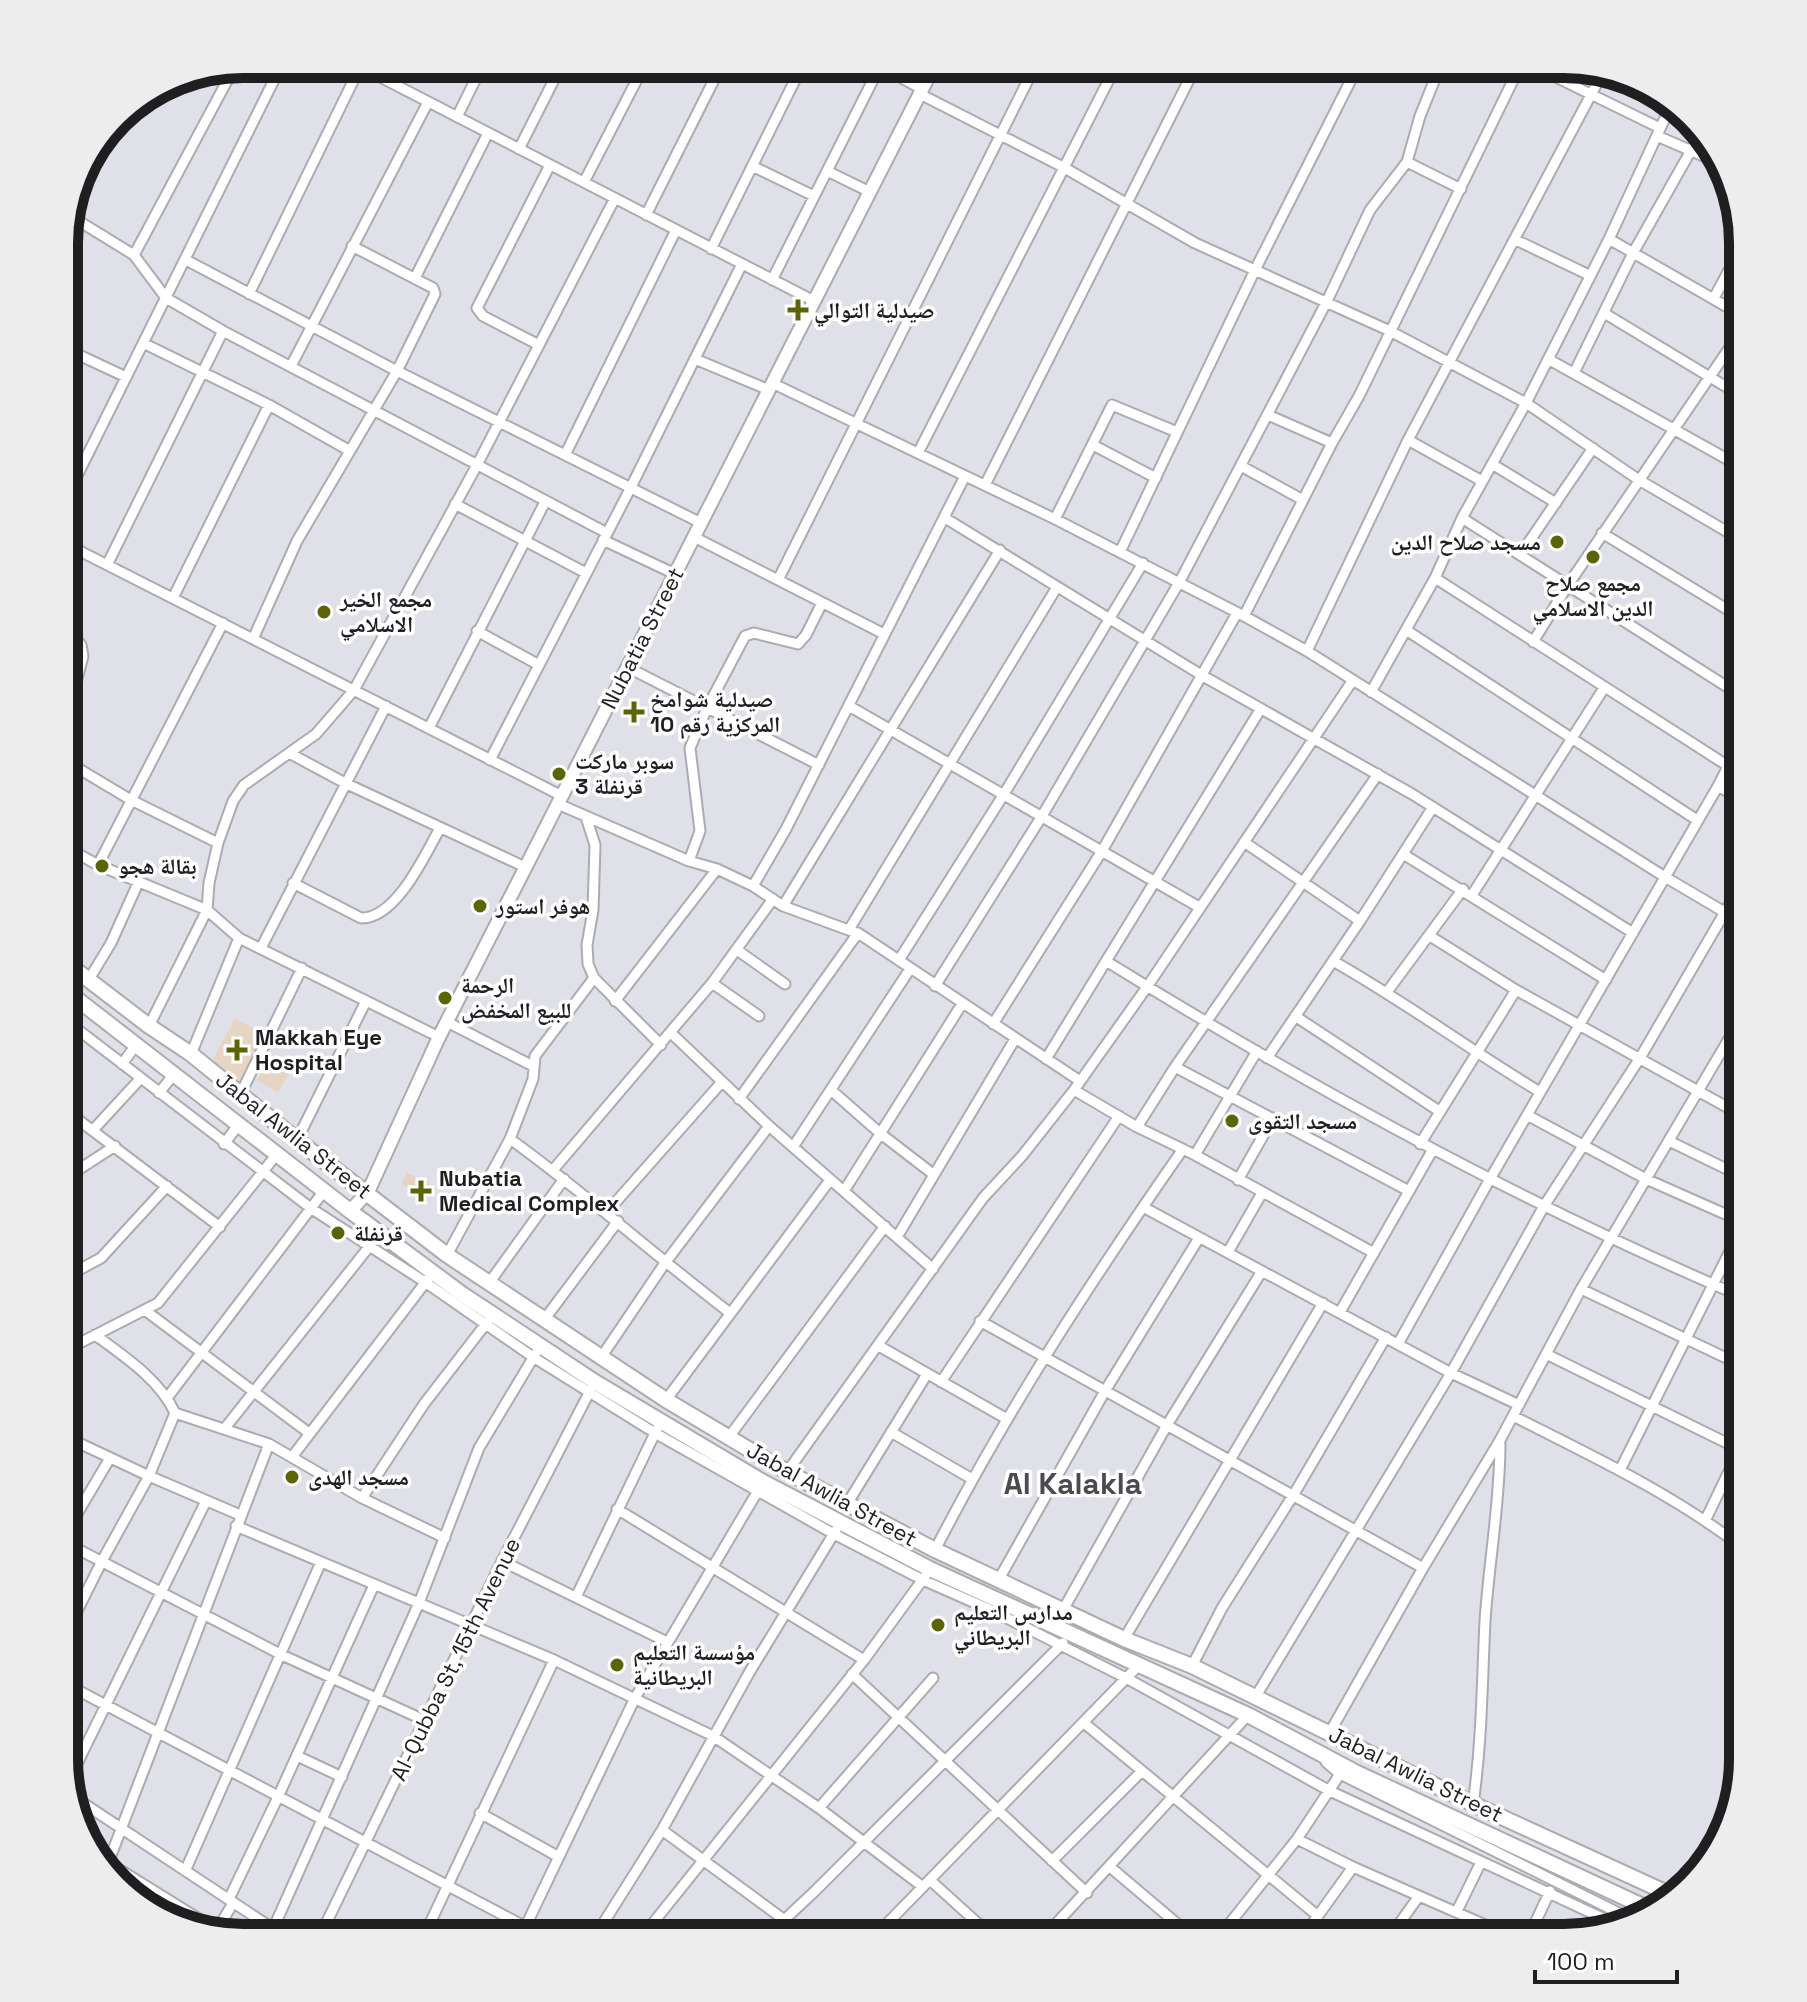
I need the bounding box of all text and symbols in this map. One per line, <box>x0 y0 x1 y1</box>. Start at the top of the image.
place label: صيدلية التوالي <box>814 296 935 327</box>
marker: صيدلية التوالي <box>789 301 807 319</box>
place label: مسجد صلاح الدين <box>1391 528 1541 556</box>
marker: مسجد صلاح الدين <box>1548 533 1566 551</box>
marker: مجمع صلاح الدين الاسلامي <box>1584 548 1602 566</box>
street label: Nubatia Street <box>594 562 690 714</box>
place label: مجمع صلاح الدين الاسلامي <box>1532 569 1654 625</box>
place label: مجمع الخير الاسلامي <box>339 585 432 641</box>
marker: مجمع الخير الاسلامي <box>315 603 333 621</box>
place label: صيدلية شوامخ المركزية رقم 10 <box>650 685 780 739</box>
marker: صيدلية شوامخ المركزية رقم 10 <box>625 703 643 721</box>
place label: سوبر ماركت قرنفلة 3 <box>575 747 674 800</box>
marker: سوبر ماركت قرنفلة 3 <box>550 765 568 783</box>
place label: بقالة هجو <box>118 852 197 880</box>
marker: بقالة هجو <box>93 857 111 875</box>
place label: هوفر استور <box>495 892 590 920</box>
marker: هوفر استور <box>471 897 489 915</box>
place label: الرحمة للبيع المخفض <box>461 971 571 1025</box>
marker: الرحمة للبيع المخفض <box>436 989 454 1007</box>
place label: Makkah Eye Hospital <box>255 1023 382 1076</box>
marker: Makkah Eye Hospital <box>226 1039 248 1061</box>
street label: Jabal Awlia Street <box>210 1065 378 1205</box>
place label: مسجد التقوى <box>1248 1107 1357 1135</box>
marker: مسجد التقوى <box>1223 1112 1241 1130</box>
place label: Nubatia Medical Complex <box>439 1164 619 1217</box>
marker: Nubatia Medical Complex <box>410 1180 432 1202</box>
place label: قرنفلة <box>354 1219 403 1247</box>
marker: قرنفلة <box>329 1224 347 1242</box>
street label: Jabal Awlia Street <box>742 1436 922 1552</box>
place label: مسجد الهدى <box>308 1463 409 1491</box>
district label: Al Kalakla <box>1004 1464 1142 1503</box>
marker: مسجد الهدى <box>283 1468 301 1486</box>
street label: Al-Qubba St, 15th Avenue <box>384 1533 526 1785</box>
place label: مدارس التعليم البريطاني <box>954 1598 1073 1654</box>
marker: مدارس التعليم البريطاني <box>929 1616 947 1634</box>
place label: مؤسسة التعليم البريطانية <box>633 1638 755 1691</box>
marker: مؤسسة التعليم البريطانية <box>608 1656 626 1674</box>
street label: Jabal Awlia Street <box>1324 1720 1508 1828</box>
scale bar <box>1535 1934 1677 1984</box>
text: 100 m <box>1547 1946 1615 1977</box>

